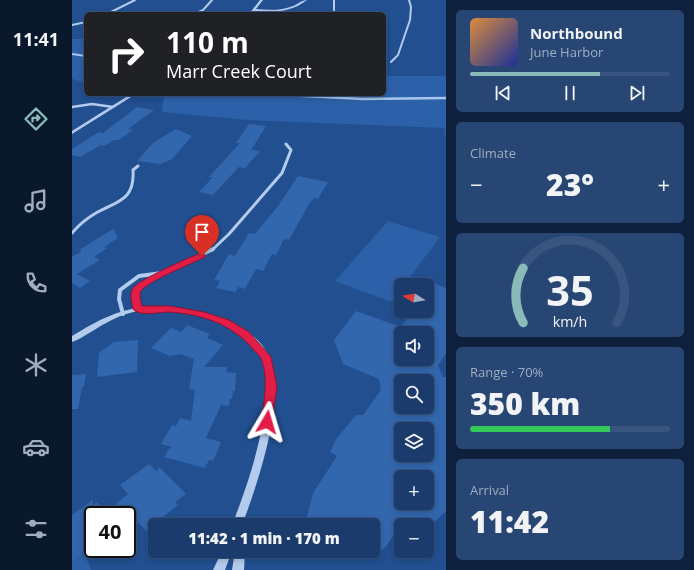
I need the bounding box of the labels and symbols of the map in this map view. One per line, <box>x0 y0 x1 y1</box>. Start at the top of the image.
pin <box>185 215 219 256</box>
north arrow <box>394 278 434 318</box>
position arrow <box>246 401 288 443</box>
speed limit sign: 40 <box>84 506 136 558</box>

